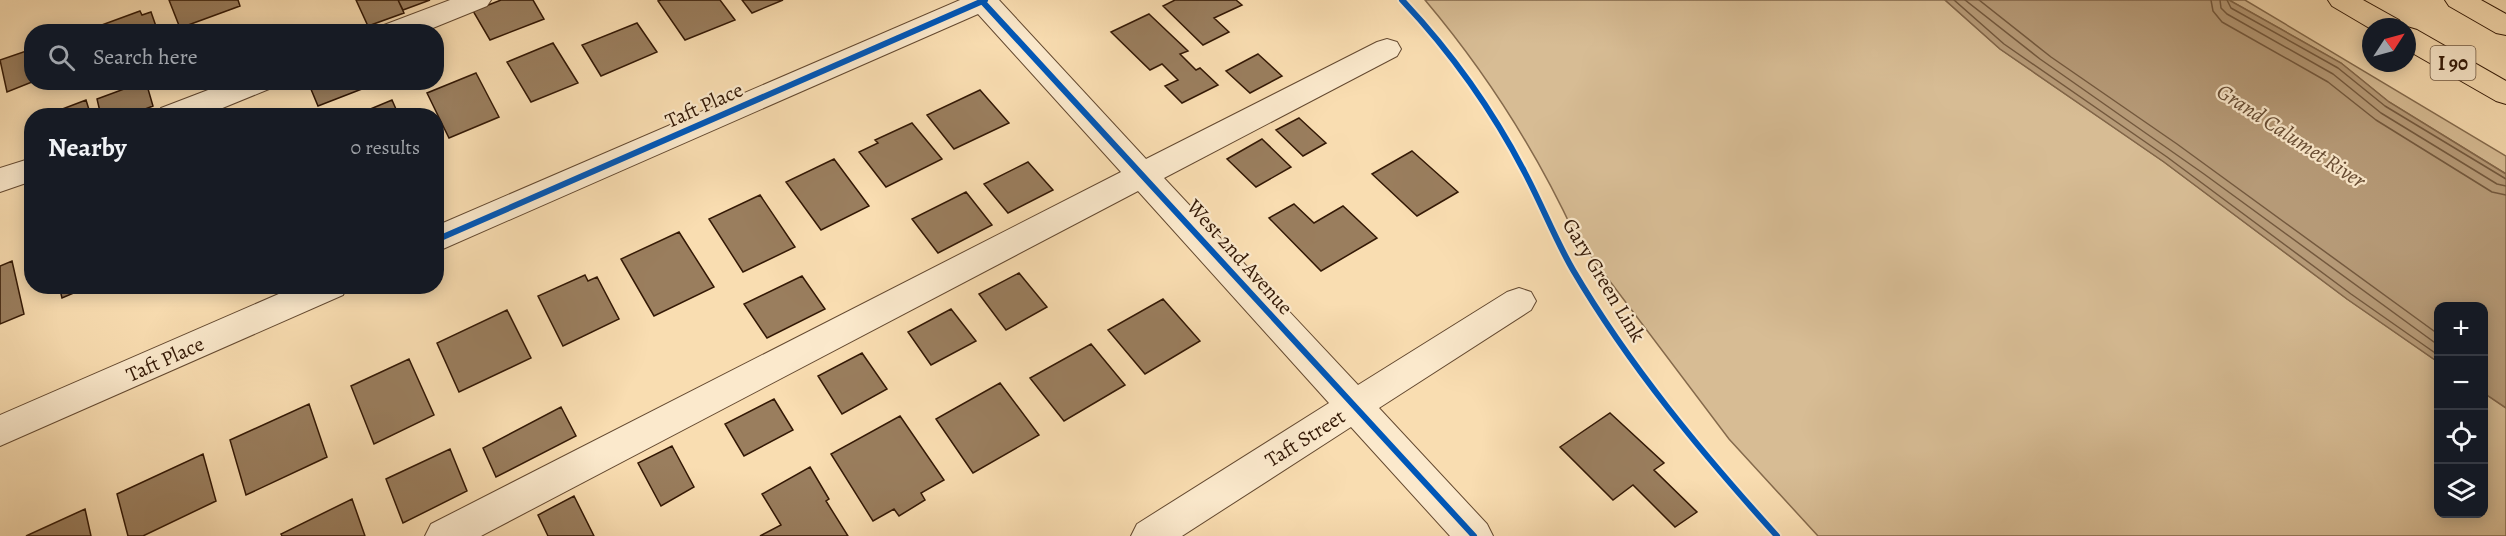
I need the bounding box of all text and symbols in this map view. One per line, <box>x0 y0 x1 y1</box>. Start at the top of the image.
north arrow <box>2362 18 2416 72</box>
search box <box>24 24 444 90</box>
icon: search <box>45 41 78 74</box>
text: Search here <box>93 42 198 72</box>
road number: I 90 <box>2430 46 2476 80</box>
street label: Taft Place <box>661 75 747 135</box>
water label: Grand Calumet River <box>2211 77 2373 196</box>
text: Nearby <box>48 130 127 165</box>
text: 0 results <box>351 134 420 161</box>
street label: West 2nd Avenue <box>1180 192 1299 321</box>
street label: Gary Green Link <box>1556 213 1652 348</box>
map controls <box>2434 302 2488 518</box>
button: + <box>2434 302 2488 356</box>
street label: Taft Place <box>122 329 208 389</box>
button: − <box>2434 356 2488 410</box>
street label: Taft Street <box>1260 402 1350 474</box>
button: locate <box>2434 410 2488 464</box>
button: layers <box>2434 464 2488 518</box>

